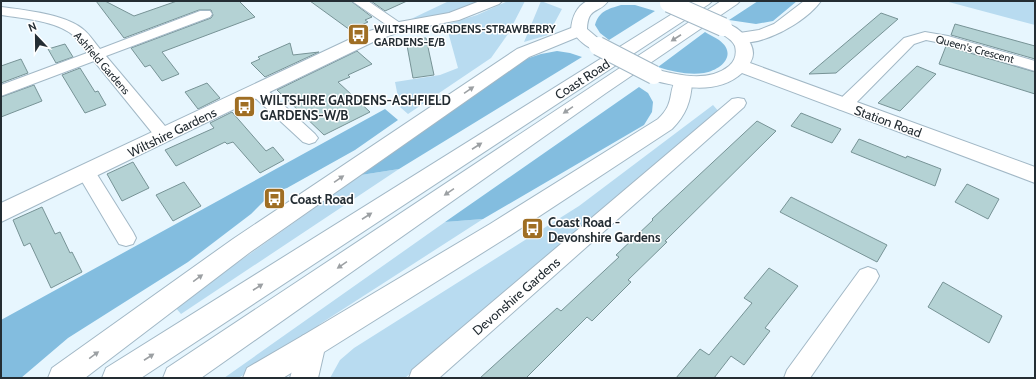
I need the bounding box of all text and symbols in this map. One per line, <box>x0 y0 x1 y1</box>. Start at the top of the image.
north arrow <box>16 16 56 56</box>
text: N <box>26 19 38 35</box>
bus stop icon: WILTSHIRE GARDENS-STRAWBERRY GARDENS-E/B <box>346 22 372 48</box>
place label: WILTSHIRE GARDENS-STRAWBERRY GARDENS-E/B <box>374 22 556 49</box>
street label: Ashfield Gardens <box>71 29 133 98</box>
street label: Queen's Crescent <box>934 32 1016 66</box>
one-way arrow <box>671 34 681 42</box>
street label: Coast Road <box>552 55 612 103</box>
one-way arrow <box>464 86 475 94</box>
place label: WILTSHIRE GARDENS-ASHFIELD GARDENS-W/B <box>260 92 451 123</box>
bus stop icon: WILTSHIRE GARDENS-ASHFIELD GARDENS-W/B <box>231 94 257 120</box>
street label: Station Road <box>852 101 924 141</box>
street label: Wiltshire Gardens <box>125 103 219 160</box>
one-way arrow <box>562 106 573 114</box>
one-way arrow <box>472 142 482 150</box>
one-way arrow <box>334 175 344 183</box>
bus stop icon: Coast Road <box>262 186 288 212</box>
one-way arrow <box>443 188 455 195</box>
place label: Coast Road <box>290 191 354 207</box>
one-way arrow <box>362 213 373 220</box>
place label: Coast Road - Devonshire Gardens <box>548 214 661 245</box>
bus stop icon: Coast Road - Devonshire Gardens <box>519 216 545 242</box>
street label: Devonshire Gardens <box>469 253 564 338</box>
one-way arrow <box>337 261 347 269</box>
one-way arrow <box>193 274 204 282</box>
one-way arrow <box>252 283 264 290</box>
one-way arrow <box>88 351 99 359</box>
one-way arrow <box>144 353 154 361</box>

